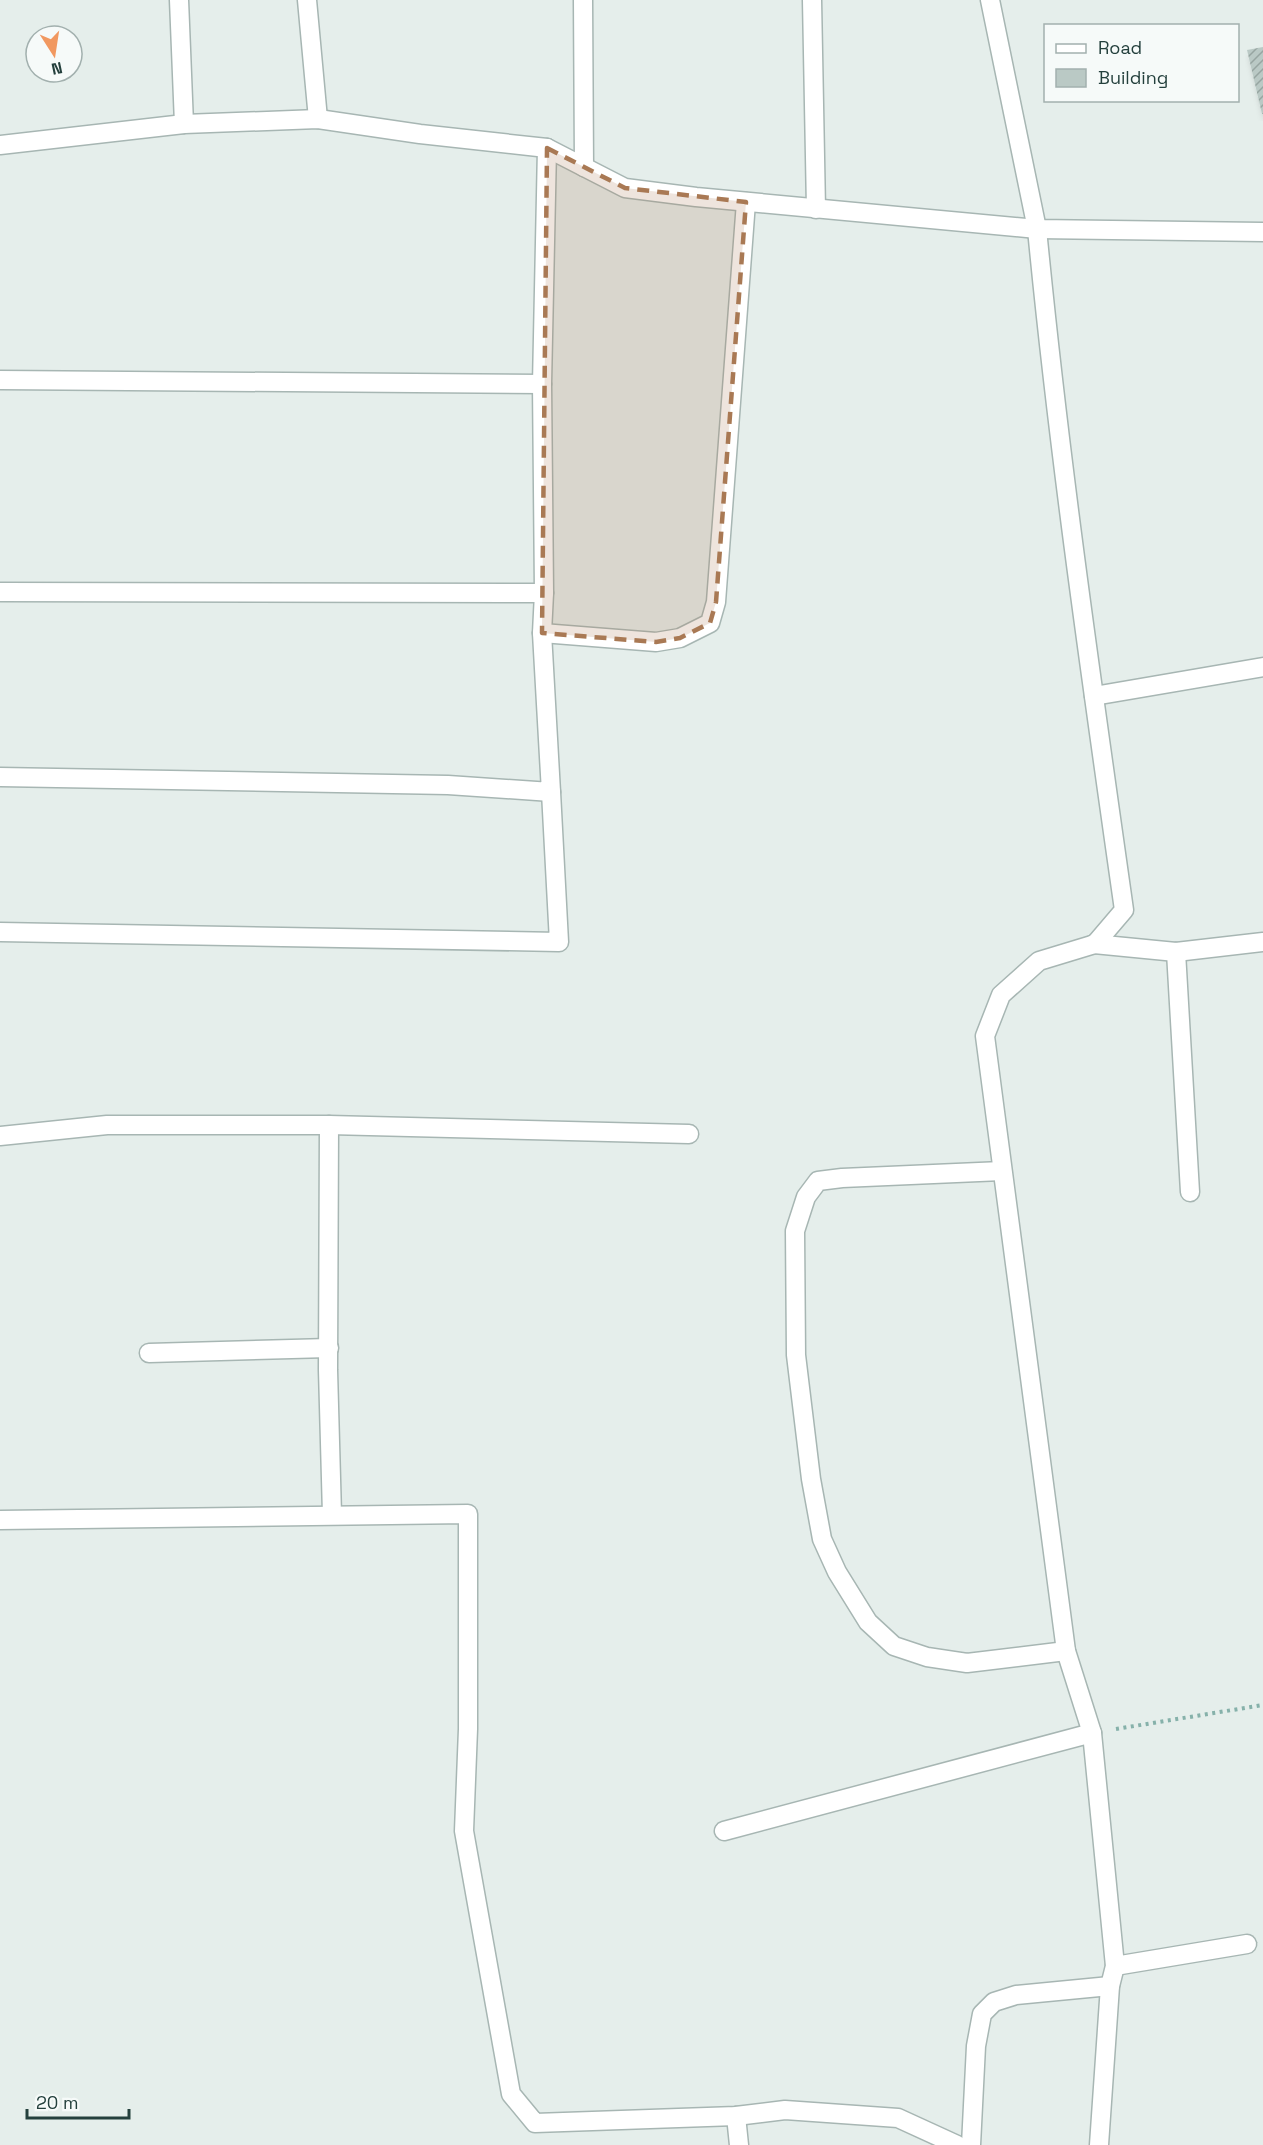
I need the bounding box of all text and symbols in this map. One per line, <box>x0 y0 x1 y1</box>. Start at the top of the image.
north arrow <box>24 24 84 84</box>
legend <box>1044 24 1239 102</box>
text: Road <box>1098 36 1142 59</box>
text: N <box>50 57 64 80</box>
text: Building <box>1098 66 1168 89</box>
scale bar <box>27 2082 129 2120</box>
text: 20 m <box>36 2091 79 2114</box>

